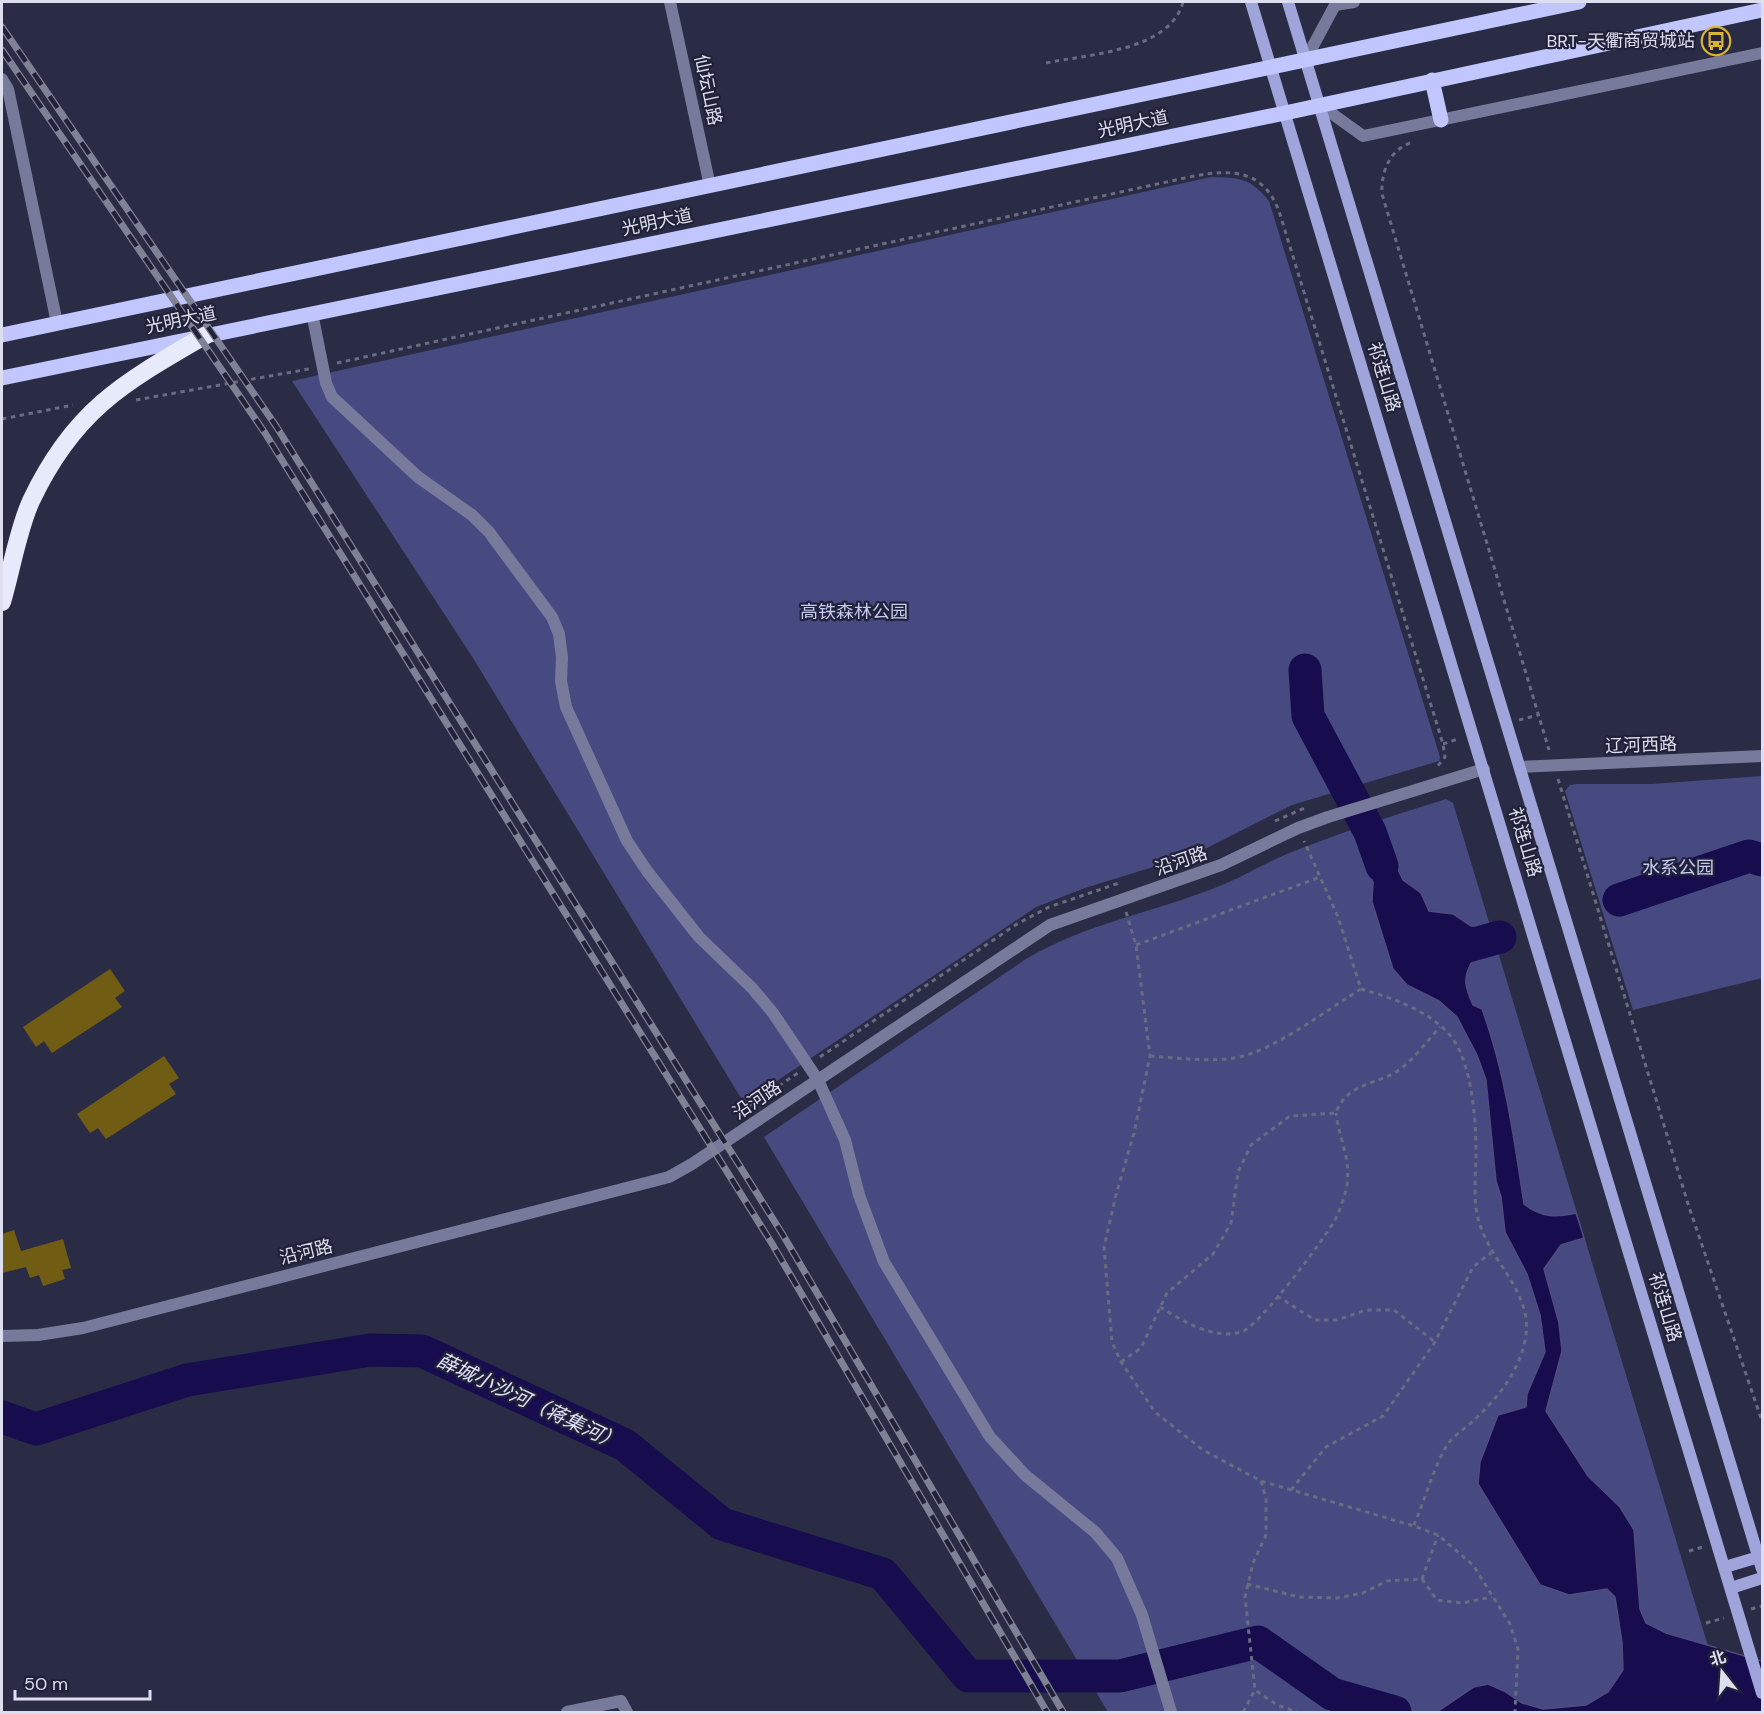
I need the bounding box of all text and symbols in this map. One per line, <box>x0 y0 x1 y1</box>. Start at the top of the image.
bus stop icon: BRT-天衢商贸城站 <box>1700 25 1732 57</box>
place label: BRT-天衢商贸城站 <box>1547 29 1695 53</box>
street label: 仙坛山路 <box>689 52 727 128</box>
street label: 光明大道 <box>1095 105 1171 143</box>
street label: 光明大道 <box>619 203 695 241</box>
street label: 光明大道 <box>143 301 219 339</box>
street label: 祁连山路 <box>1362 339 1406 415</box>
park label: 高铁森林公园 <box>800 600 908 624</box>
street label: 辽河西路 <box>1605 732 1677 758</box>
street label: 祁连山路 <box>1503 804 1547 880</box>
street label: 沿河路 <box>1152 841 1210 881</box>
park label: 水系公园 <box>1642 856 1714 880</box>
street label: 沿河路 <box>728 1075 786 1125</box>
street label: 沿河路 <box>277 1234 335 1270</box>
street label: 祁连山路 <box>1643 1269 1687 1345</box>
water label: 薛城小沙河（蒋集河） <box>433 1347 625 1455</box>
north arrow <box>1692 1642 1752 1702</box>
text: 北 <box>1707 1646 1728 1671</box>
scale bar <box>15 1663 150 1701</box>
text: 50 m <box>24 1672 68 1696</box>

